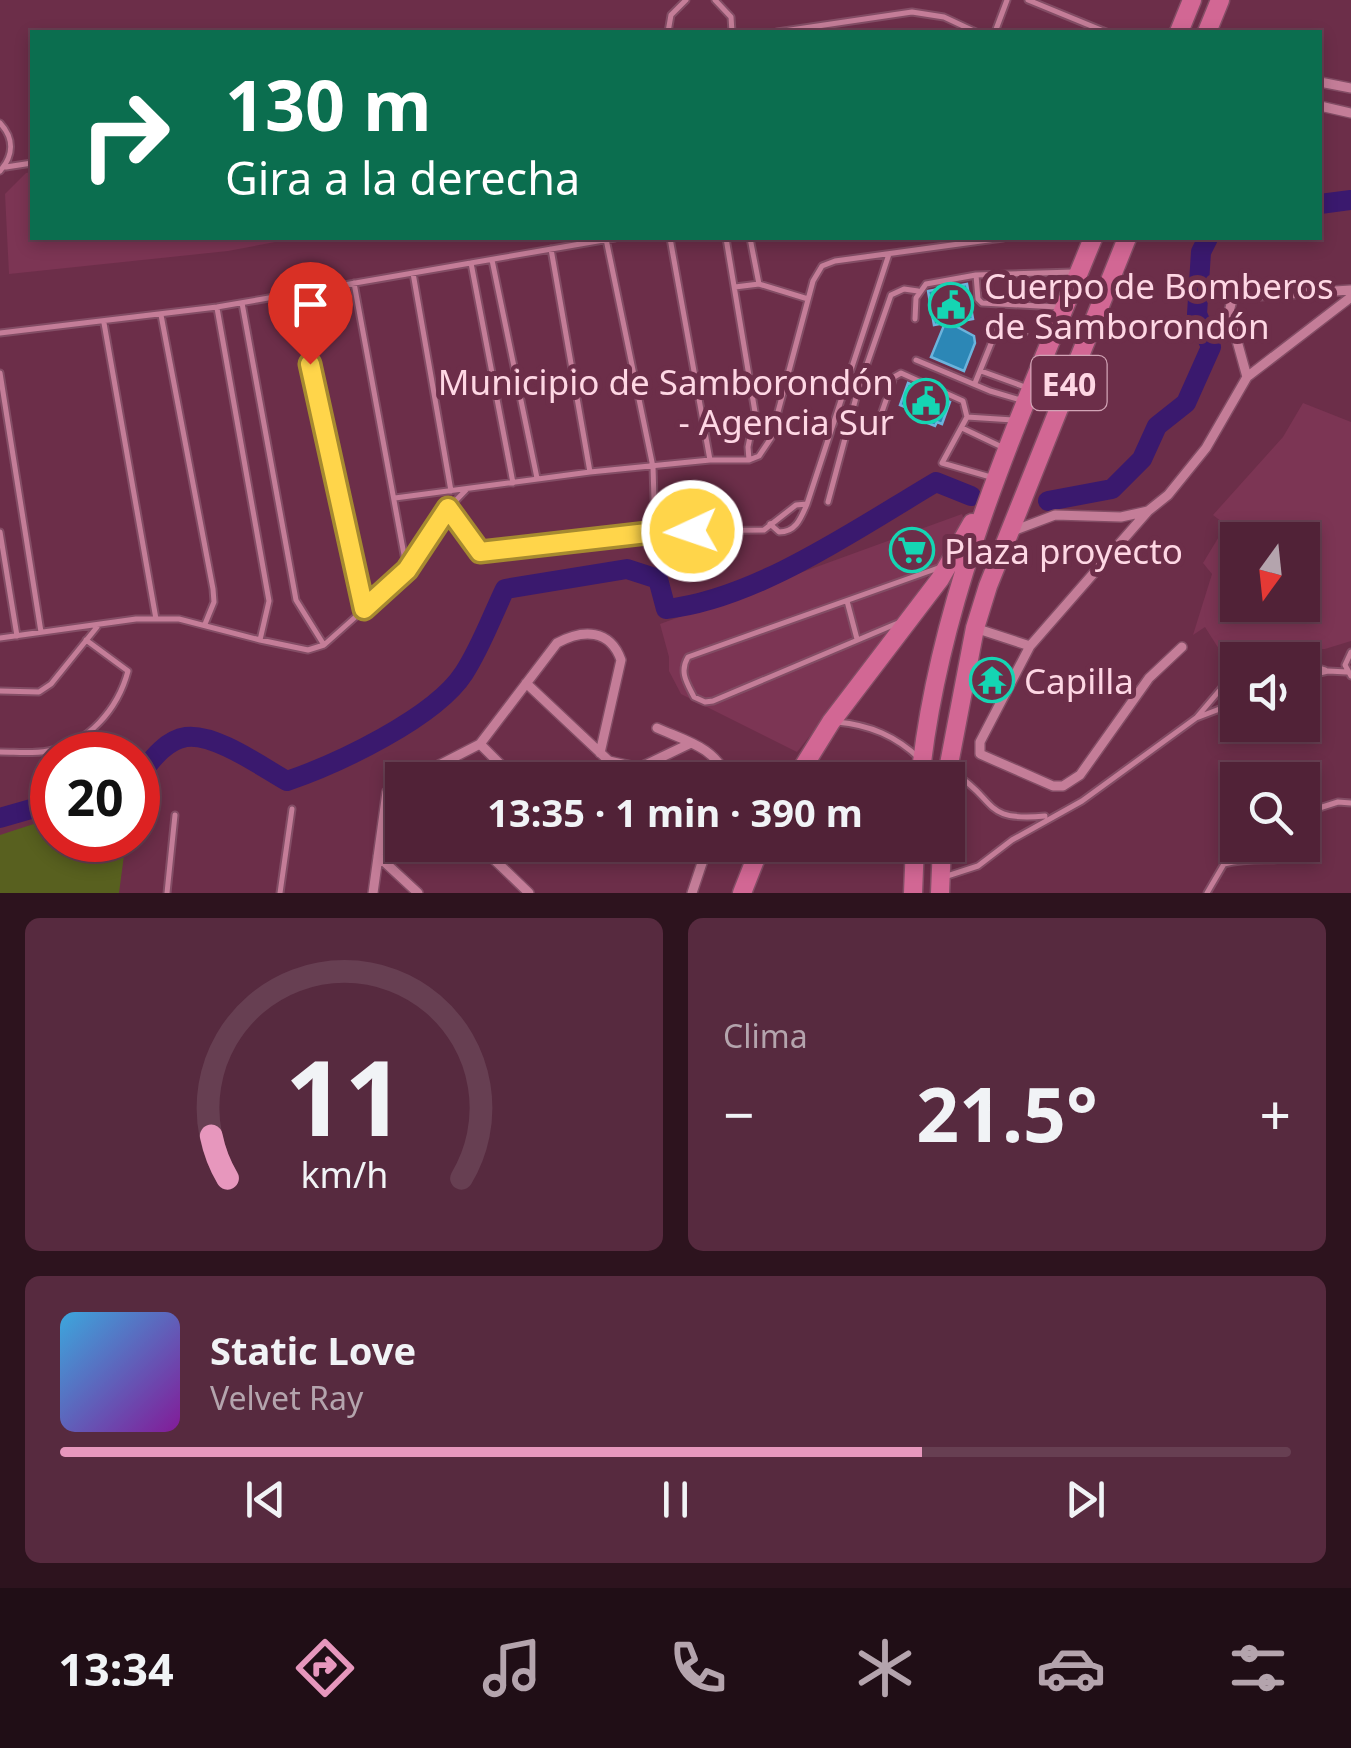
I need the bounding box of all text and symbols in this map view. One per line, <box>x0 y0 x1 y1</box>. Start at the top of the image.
text: 130 m <box>225 56 432 152</box>
icon: right <box>60 70 190 200</box>
text: Gira a la derecha <box>225 147 580 208</box>
pin <box>268 262 353 365</box>
place label: Cuerpo de Bomberos de Samborondón <box>984 262 1334 349</box>
icon: arrive <box>283 277 338 332</box>
public building icon: Cuerpo de Bomberos de Samborondón <box>928 282 974 328</box>
road number: E40 <box>1032 356 1106 410</box>
place label: Municipio de Samborondón - Agencia Sur <box>438 358 894 445</box>
public building icon: Municipio de Samborondón - Agencia Sur <box>903 378 949 424</box>
position arrow <box>640 479 744 583</box>
north arrow <box>1220 522 1320 622</box>
map controls <box>1220 522 1320 862</box>
supermarket icon: Plaza proyecto <box>889 527 935 573</box>
place label: Plaza proyecto <box>944 527 1183 574</box>
button: sound <box>1220 642 1320 742</box>
temple icon: Capilla <box>969 657 1015 703</box>
place label: Capilla <box>1024 657 1134 704</box>
speed limit sign: 20 <box>30 732 160 862</box>
button: search <box>1220 762 1320 862</box>
text: 13:35 · 1 min · 390 m <box>487 786 863 838</box>
text: Clima <box>723 1014 808 1057</box>
text: 11 <box>285 1025 403 1166</box>
text: 21.5° <box>916 1062 1098 1164</box>
text: − <box>723 1076 754 1151</box>
text: + <box>1260 1076 1291 1151</box>
text: km/h <box>300 1150 388 1198</box>
text: Static Love <box>210 1324 416 1376</box>
text: Velvet Ray <box>210 1376 363 1419</box>
icon: previous <box>238 1472 293 1527</box>
icon: pause <box>648 1472 703 1527</box>
icon: next <box>1058 1472 1113 1527</box>
icon: directions <box>290 1633 360 1703</box>
icon: music <box>477 1633 547 1703</box>
icon: phone <box>663 1633 733 1703</box>
icon: climate <box>850 1633 920 1703</box>
icon: car <box>1036 1633 1106 1703</box>
icon: filters <box>1223 1633 1293 1703</box>
text: 13:34 <box>58 1638 174 1699</box>

